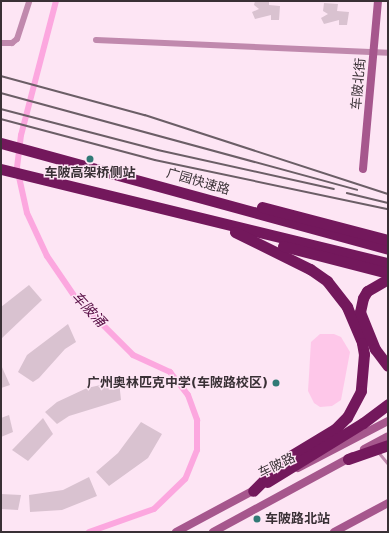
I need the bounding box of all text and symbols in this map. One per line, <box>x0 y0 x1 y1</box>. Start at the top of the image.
street label: 车陂北街 <box>349 57 369 111</box>
marker: 车陂高架桥侧站 <box>85 154 95 164</box>
place label: 车陂高架桥侧站 <box>45 165 135 181</box>
street label: 广园快速路 <box>165 166 231 198</box>
water label: 车陂涌 <box>69 288 109 330</box>
place label: 广州奥林匹克中学(车陂路校区) <box>87 375 268 391</box>
marker: 广州奥林匹克中学(车陂路校区) <box>271 378 281 388</box>
street label: 车陂路 <box>256 450 298 482</box>
place label: 车陂路北站 <box>265 511 330 527</box>
marker: 车陂路北站 <box>252 514 262 524</box>

